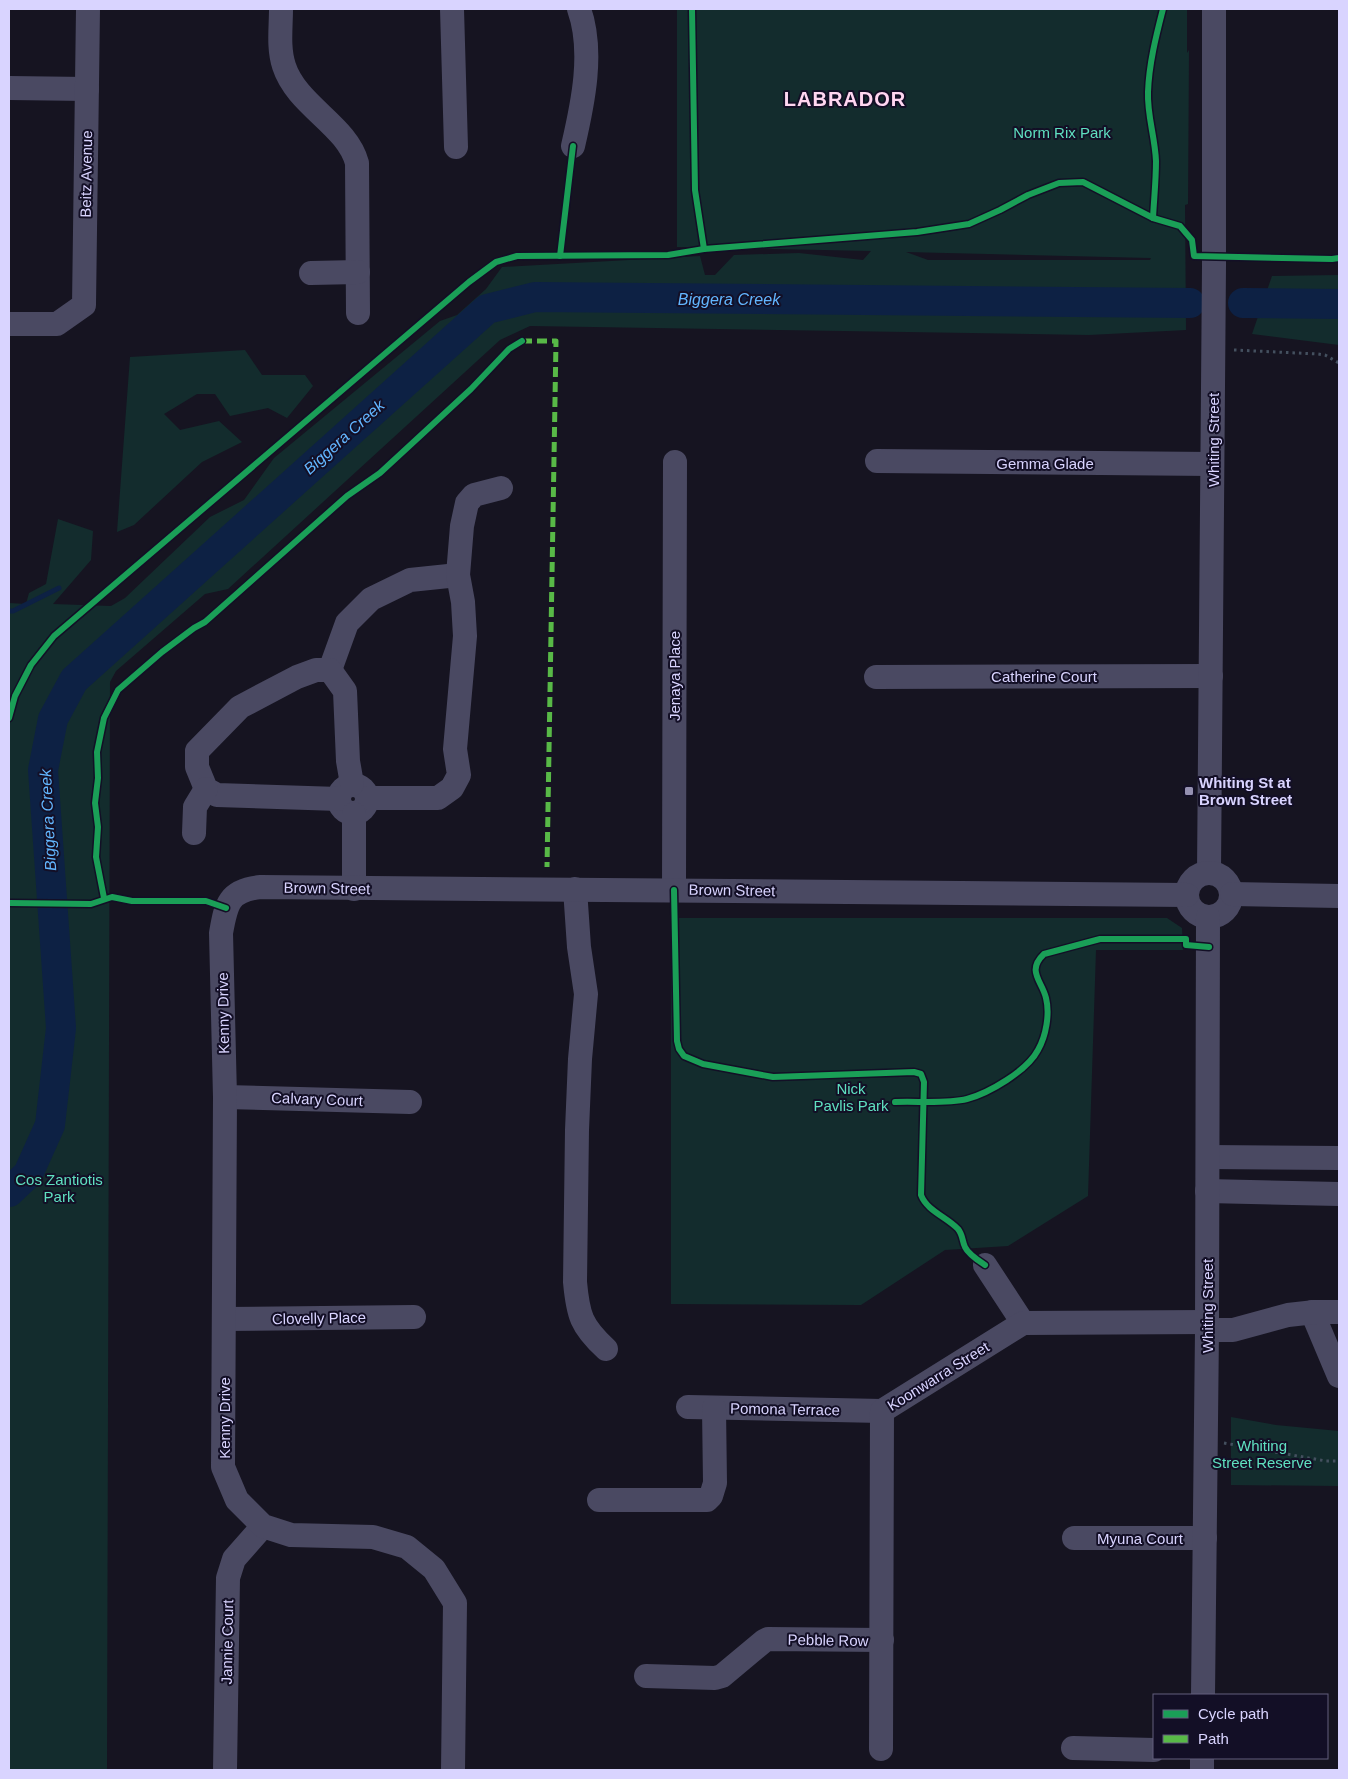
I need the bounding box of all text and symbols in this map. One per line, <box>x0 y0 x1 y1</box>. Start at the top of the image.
district label: LABRADOR <box>784 88 906 110</box>
park label: Norm Rix Park <box>1013 124 1111 141</box>
street label: Beitz Avenue <box>77 130 95 218</box>
water label: Biggera Creek <box>678 291 781 308</box>
street label: Whiting Street <box>1205 392 1222 487</box>
water label: Biggera Creek <box>300 396 388 478</box>
street label: Gemma Glade <box>996 455 1094 472</box>
street label: Jenaya Place <box>666 631 683 721</box>
street label: Catherine Court <box>991 668 1098 685</box>
water label: Biggera Creek <box>37 767 59 872</box>
place label: Whiting St at Brown Street <box>1199 774 1292 808</box>
marker: Whiting St at Brown Street <box>1183 785 1195 797</box>
street label: Brown Street <box>283 879 371 897</box>
street label: Brown Street <box>688 881 776 899</box>
street label: Kenny Drive <box>214 972 232 1054</box>
park label: Nick Pavlis Park <box>813 1080 889 1114</box>
street label: Calvary Court <box>271 1089 364 1109</box>
park label: Cos Zantiotis Park <box>15 1171 103 1205</box>
street label: Whiting Street <box>1199 1258 1216 1353</box>
street label: Clovelly Place <box>272 1309 366 1327</box>
street label: Koonwarra Street <box>884 1337 993 1414</box>
street label: Kenny Drive <box>216 1377 233 1459</box>
street label: Pomona Terrace <box>730 1400 840 1418</box>
park label: Whiting Street Reserve <box>1212 1437 1312 1471</box>
street label: Myuna Court <box>1097 1530 1184 1547</box>
street label: Jannie Court <box>218 1599 236 1685</box>
street label: Pebble Row <box>787 1631 869 1649</box>
legend <box>1153 1694 1328 1759</box>
text: Cycle path <box>1198 1705 1269 1722</box>
text: Path <box>1198 1730 1229 1747</box>

